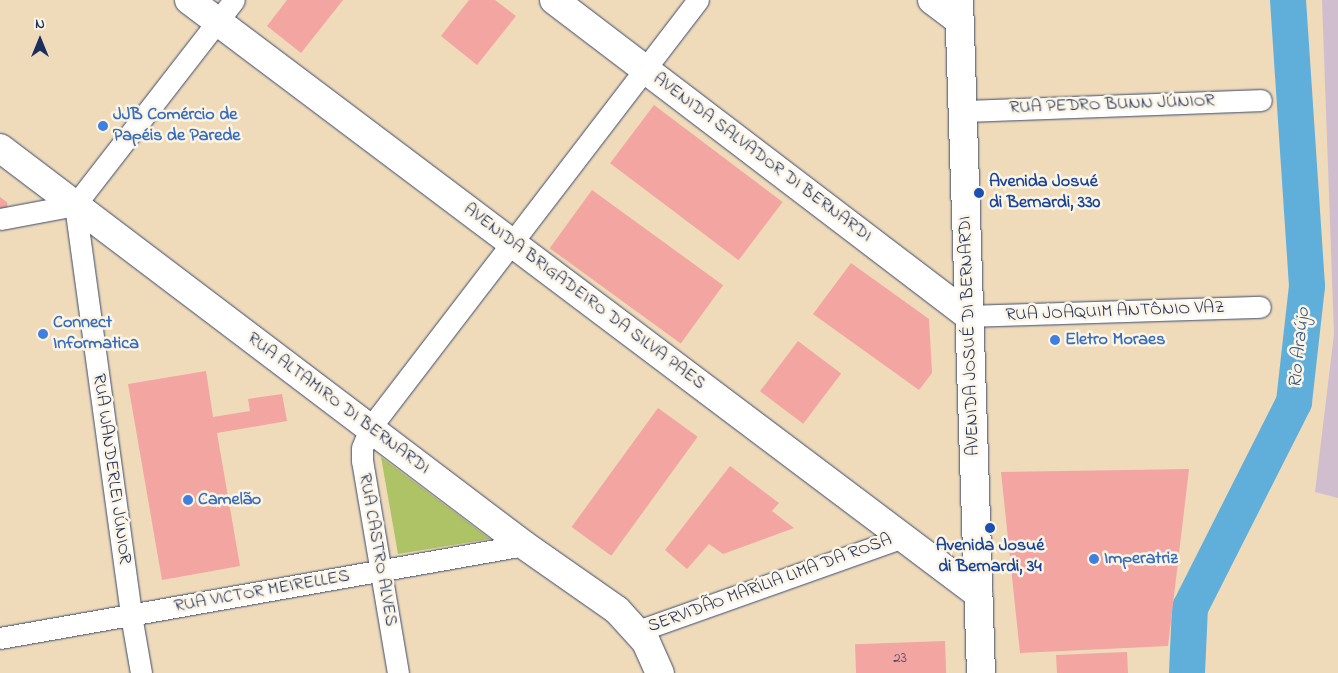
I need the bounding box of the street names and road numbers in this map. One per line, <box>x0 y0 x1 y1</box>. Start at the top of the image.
street label: AVENIDA SALVADOR DI BERNARDI <box>648 69 876 247</box>
street label: RUA PEDRO BUNN JÚNIOR <box>1009 91 1215 119</box>
street label: AVENIDA BRIGADEIRO DA SILVA PAES <box>459 199 709 395</box>
street label: AVENIDA JOSUÉ DI BERNARDI <box>955 216 985 456</box>
street label: RUA JOAQUIM ANTÔNIO VAZ <box>1005 297 1225 327</box>
street label: RUA ALTAMIRO DI BERNARDI <box>242 328 434 480</box>
street label: RUA WANDERLEI JÚNIOR <box>87 373 135 565</box>
street label: RUA CASTRO ALVES <box>353 472 401 628</box>
street label: SERVIDÃO MARÍLIA LIMA DA ROSA <box>645 530 895 638</box>
street label: RUA VICTOR MEIRELLES <box>173 566 351 618</box>

